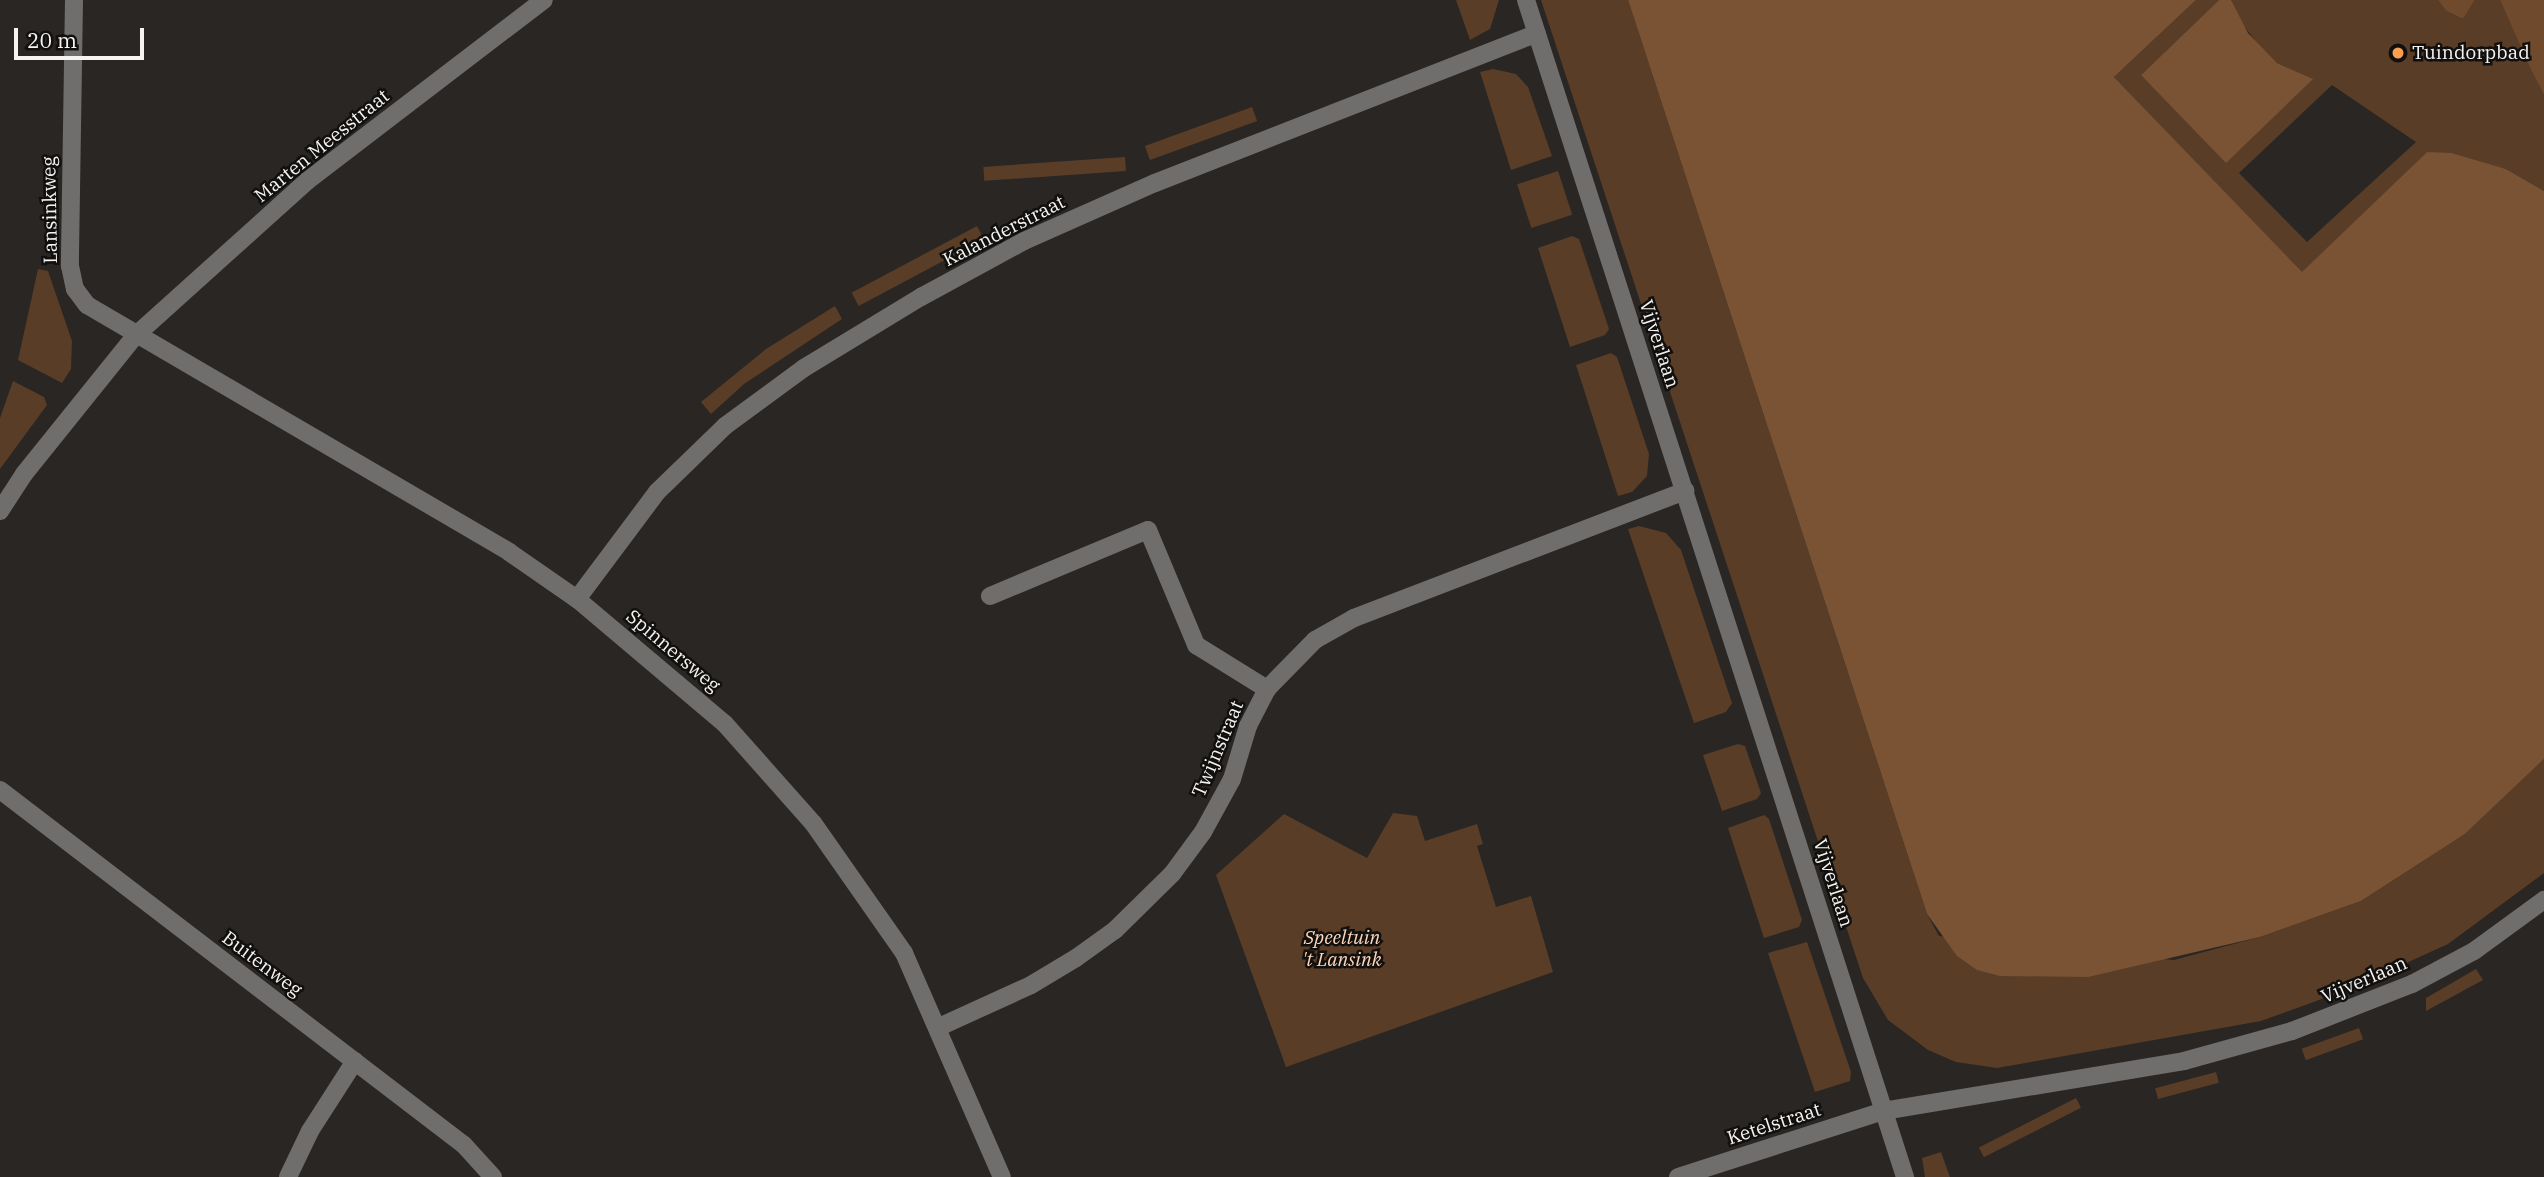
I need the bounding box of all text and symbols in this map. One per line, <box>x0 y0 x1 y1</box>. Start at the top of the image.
scale bar <box>18 14 147 58</box>
text: 20 m <box>27 26 77 54</box>
place label: Tuindorpbad <box>2412 42 2530 64</box>
marker: Tuindorpbad <box>2390 45 2406 61</box>
street label: Marten Meesstraat <box>250 85 394 207</box>
street label: Lansinkweg <box>38 156 62 264</box>
street label: Kalanderstraat <box>939 191 1069 271</box>
street label: Vijverlaan <box>1634 297 1684 391</box>
street label: Spinnersweg <box>621 605 725 697</box>
street label: Twijnstraat <box>1187 697 1249 801</box>
street label: Vijverlaan <box>1808 836 1858 930</box>
street label: Buitenweg <box>217 927 307 1001</box>
park label: Speeltuin 't Lansink <box>1302 927 1382 971</box>
street label: Vijverlaan <box>2318 952 2410 1008</box>
street label: Ketelstraat <box>1724 1098 1824 1150</box>

